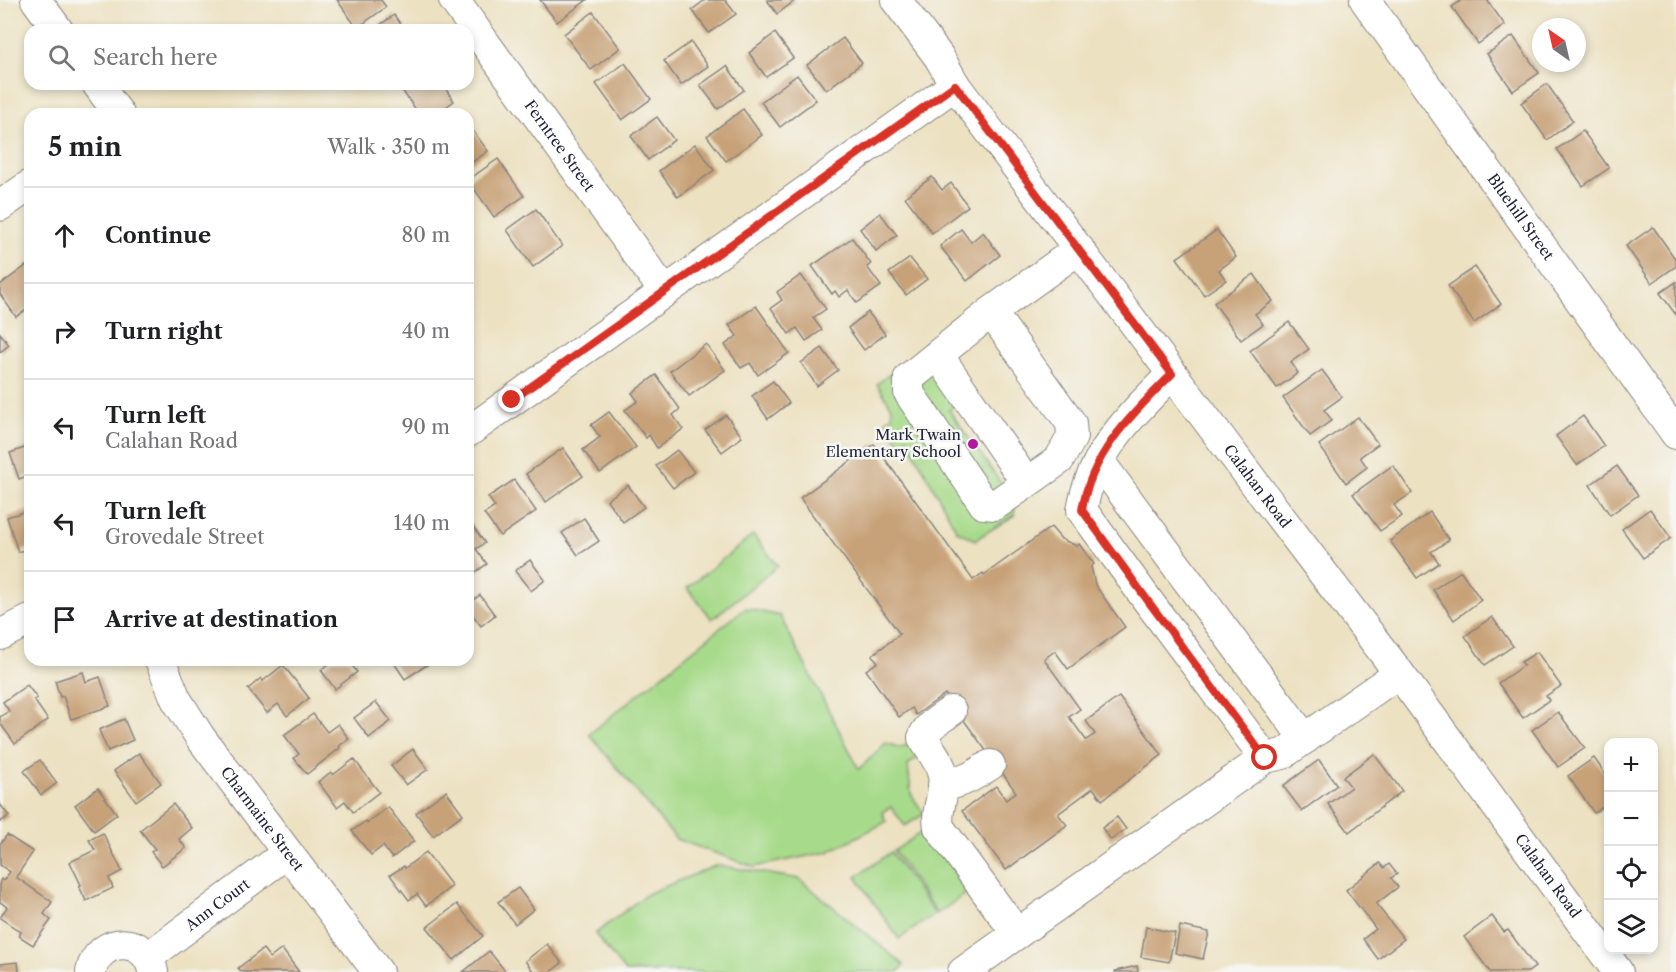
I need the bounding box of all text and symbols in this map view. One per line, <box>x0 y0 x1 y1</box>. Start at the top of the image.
north arrow <box>1532 18 1586 72</box>
search box <box>24 24 474 90</box>
icon: search <box>45 41 78 74</box>
text: Search here <box>93 44 218 71</box>
street label: Ferntree Street <box>520 96 599 196</box>
text: 5 min <box>48 131 122 163</box>
text: Walk · 350 m <box>327 135 450 159</box>
street label: Bluehill Street <box>1484 170 1559 264</box>
icon: ahead <box>48 219 81 252</box>
text: Continue <box>105 222 211 249</box>
text: 80 m <box>402 223 450 247</box>
icon: right <box>48 315 81 348</box>
text: Turn right <box>105 318 223 345</box>
text: 40 m <box>402 319 450 343</box>
route end <box>498 386 524 412</box>
text: Turn left <box>105 402 206 429</box>
icon: left <box>48 411 81 444</box>
text: 90 m <box>402 415 450 439</box>
place label: Mark Twain Elementary School <box>826 425 962 461</box>
text: Calahan Road <box>105 429 238 453</box>
marker: Mark Twain Elementary School <box>966 437 980 451</box>
street label: Calahan Road <box>1220 441 1295 532</box>
text: Turn left <box>105 498 206 525</box>
icon: left <box>48 507 81 540</box>
text: 140 m <box>393 511 450 535</box>
text: Grovedale Street <box>105 525 264 549</box>
icon: arrive <box>48 603 81 636</box>
text: Arrive at destination <box>105 606 338 633</box>
map controls <box>1604 738 1658 954</box>
button: + <box>1604 738 1658 792</box>
route start <box>1251 744 1277 770</box>
street label: Charmaine Street <box>217 763 309 875</box>
button: − <box>1604 792 1658 846</box>
street label: Calahan Road <box>1511 830 1585 921</box>
button: locate <box>1604 846 1658 900</box>
street label: Ann Court <box>181 874 254 935</box>
button: layers <box>1604 900 1658 954</box>

